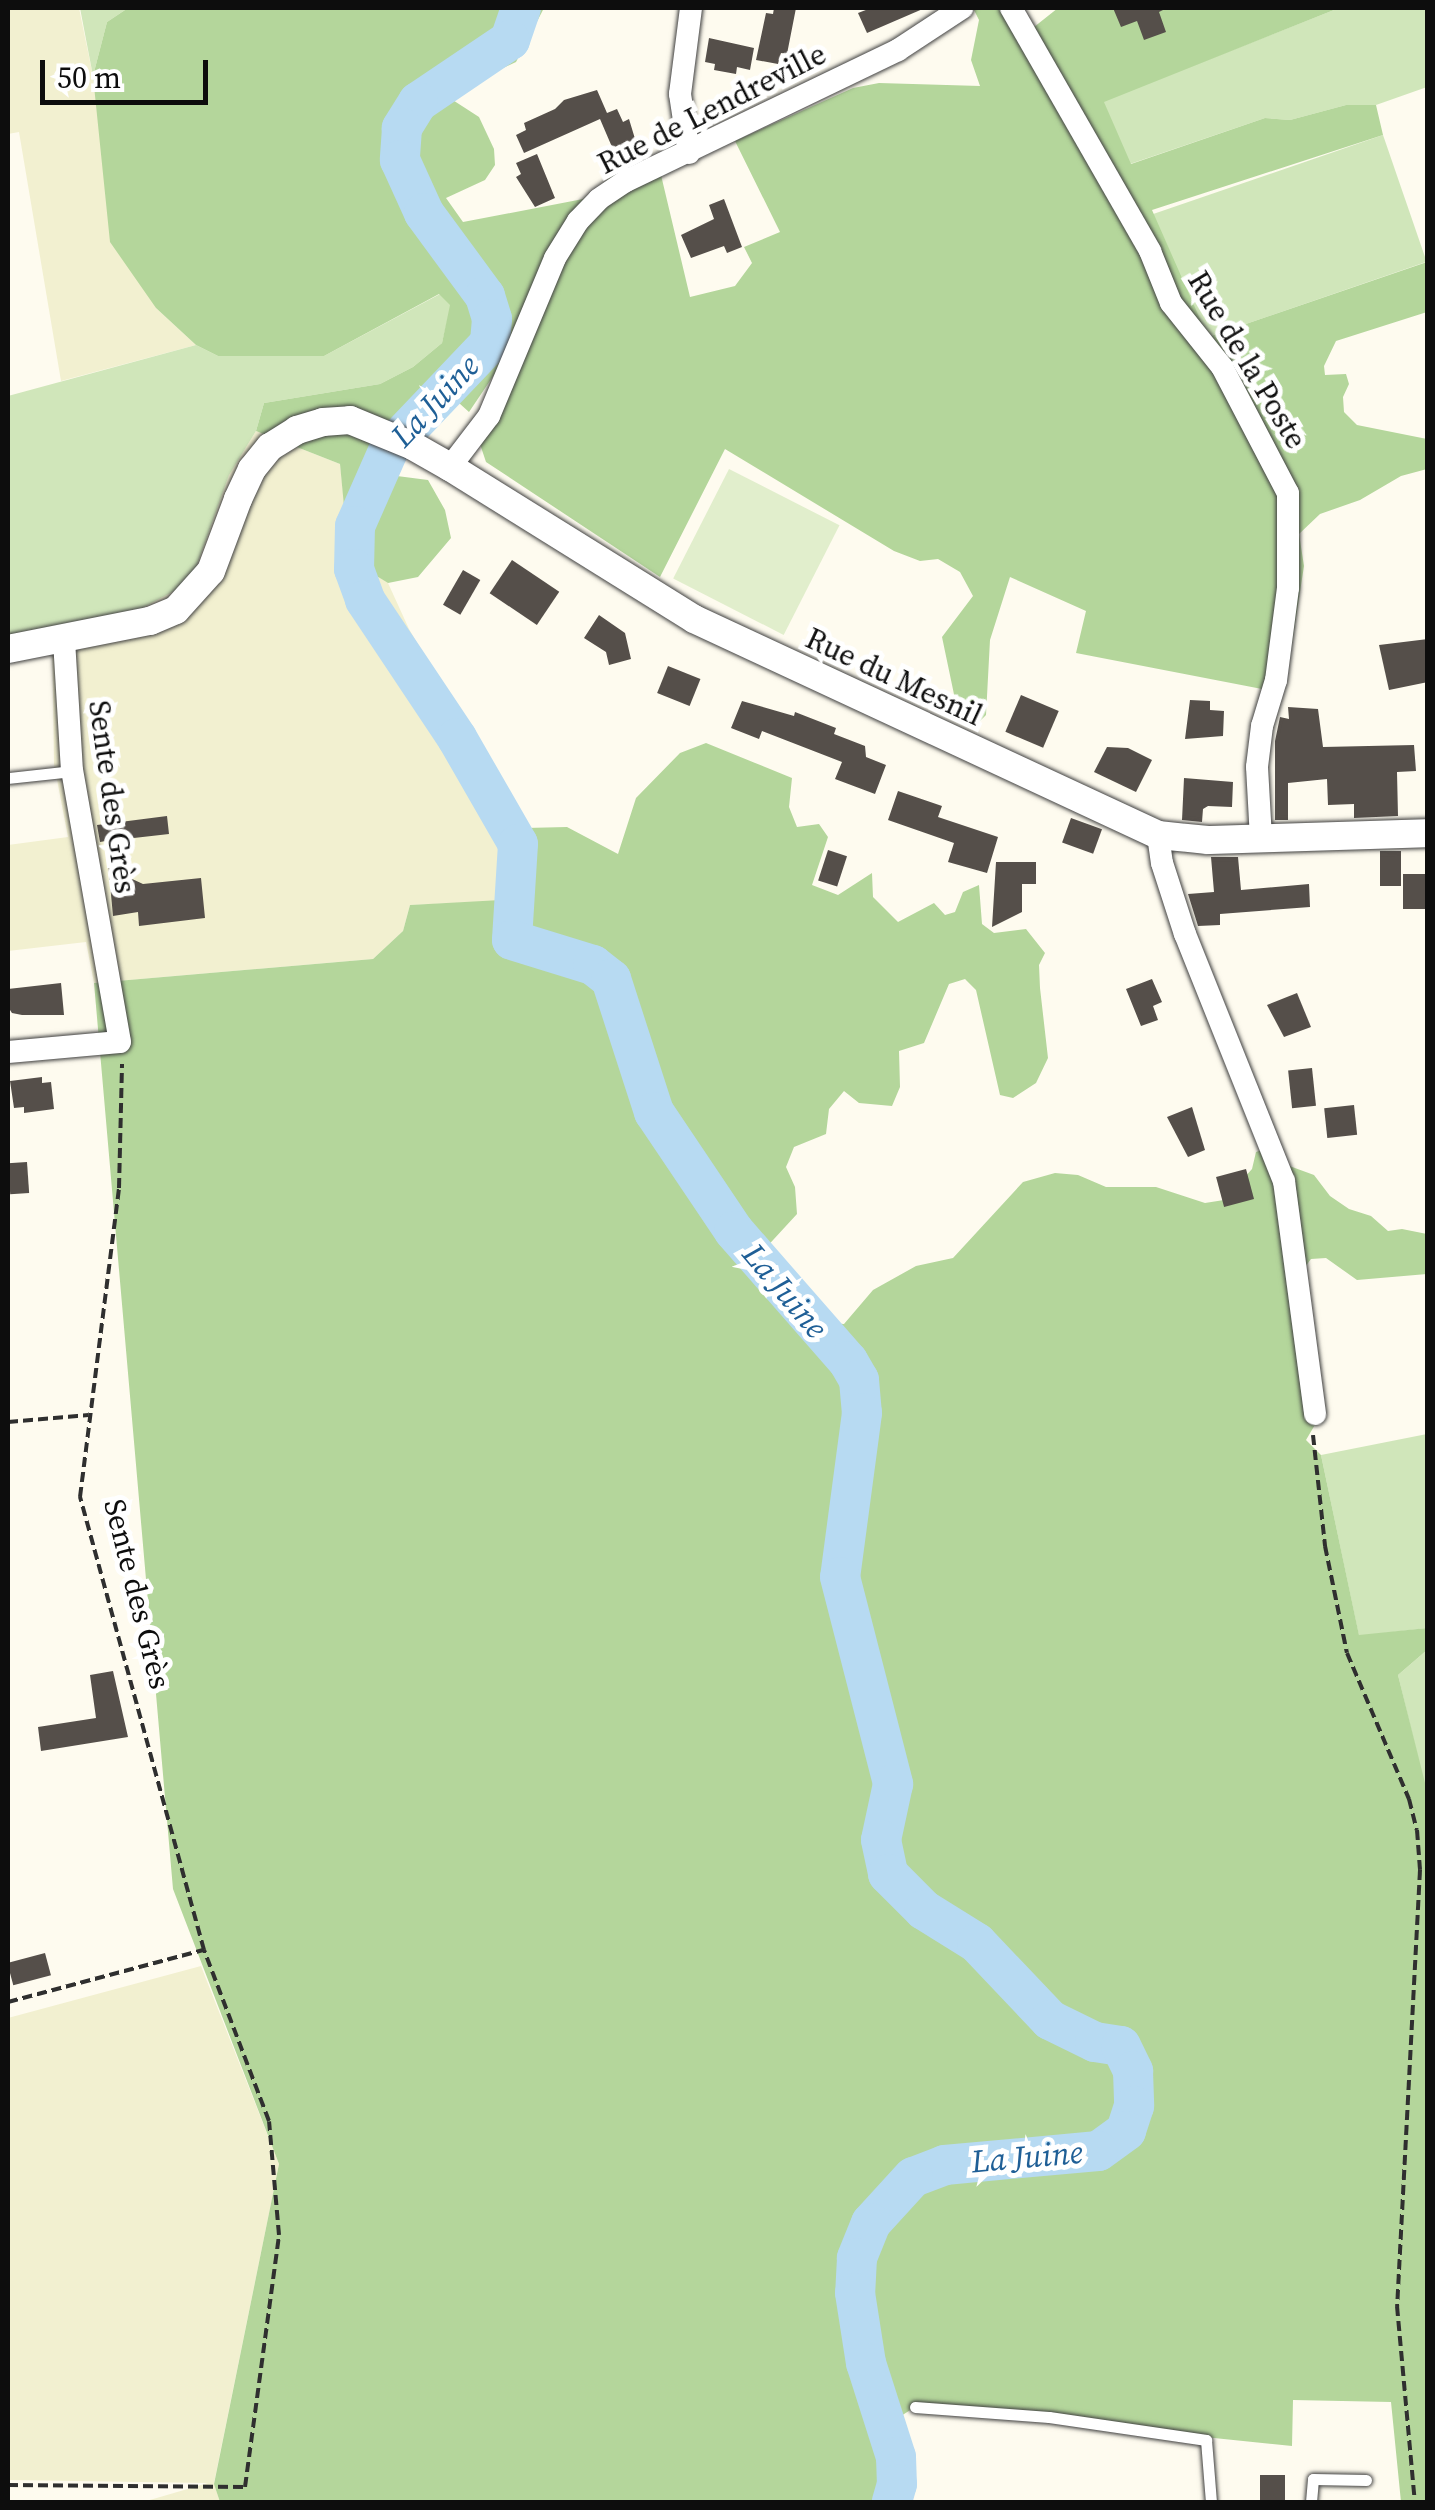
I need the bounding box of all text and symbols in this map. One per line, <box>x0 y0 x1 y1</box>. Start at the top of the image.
street label: Rue de Lendreville <box>592 36 832 182</box>
scale bar <box>45 40 212 102</box>
text: 50 m <box>57 57 121 98</box>
street label: Rue de la Poste <box>1180 265 1314 455</box>
water label: La Juine <box>383 347 487 455</box>
street label: Rue du Mesnil <box>800 620 988 734</box>
street label: Sente des Grès <box>81 698 143 896</box>
water label: La Juine <box>734 1236 836 1346</box>
street label: Sente des Grès <box>96 1495 178 1693</box>
water label: La Juine <box>970 2133 1084 2181</box>

